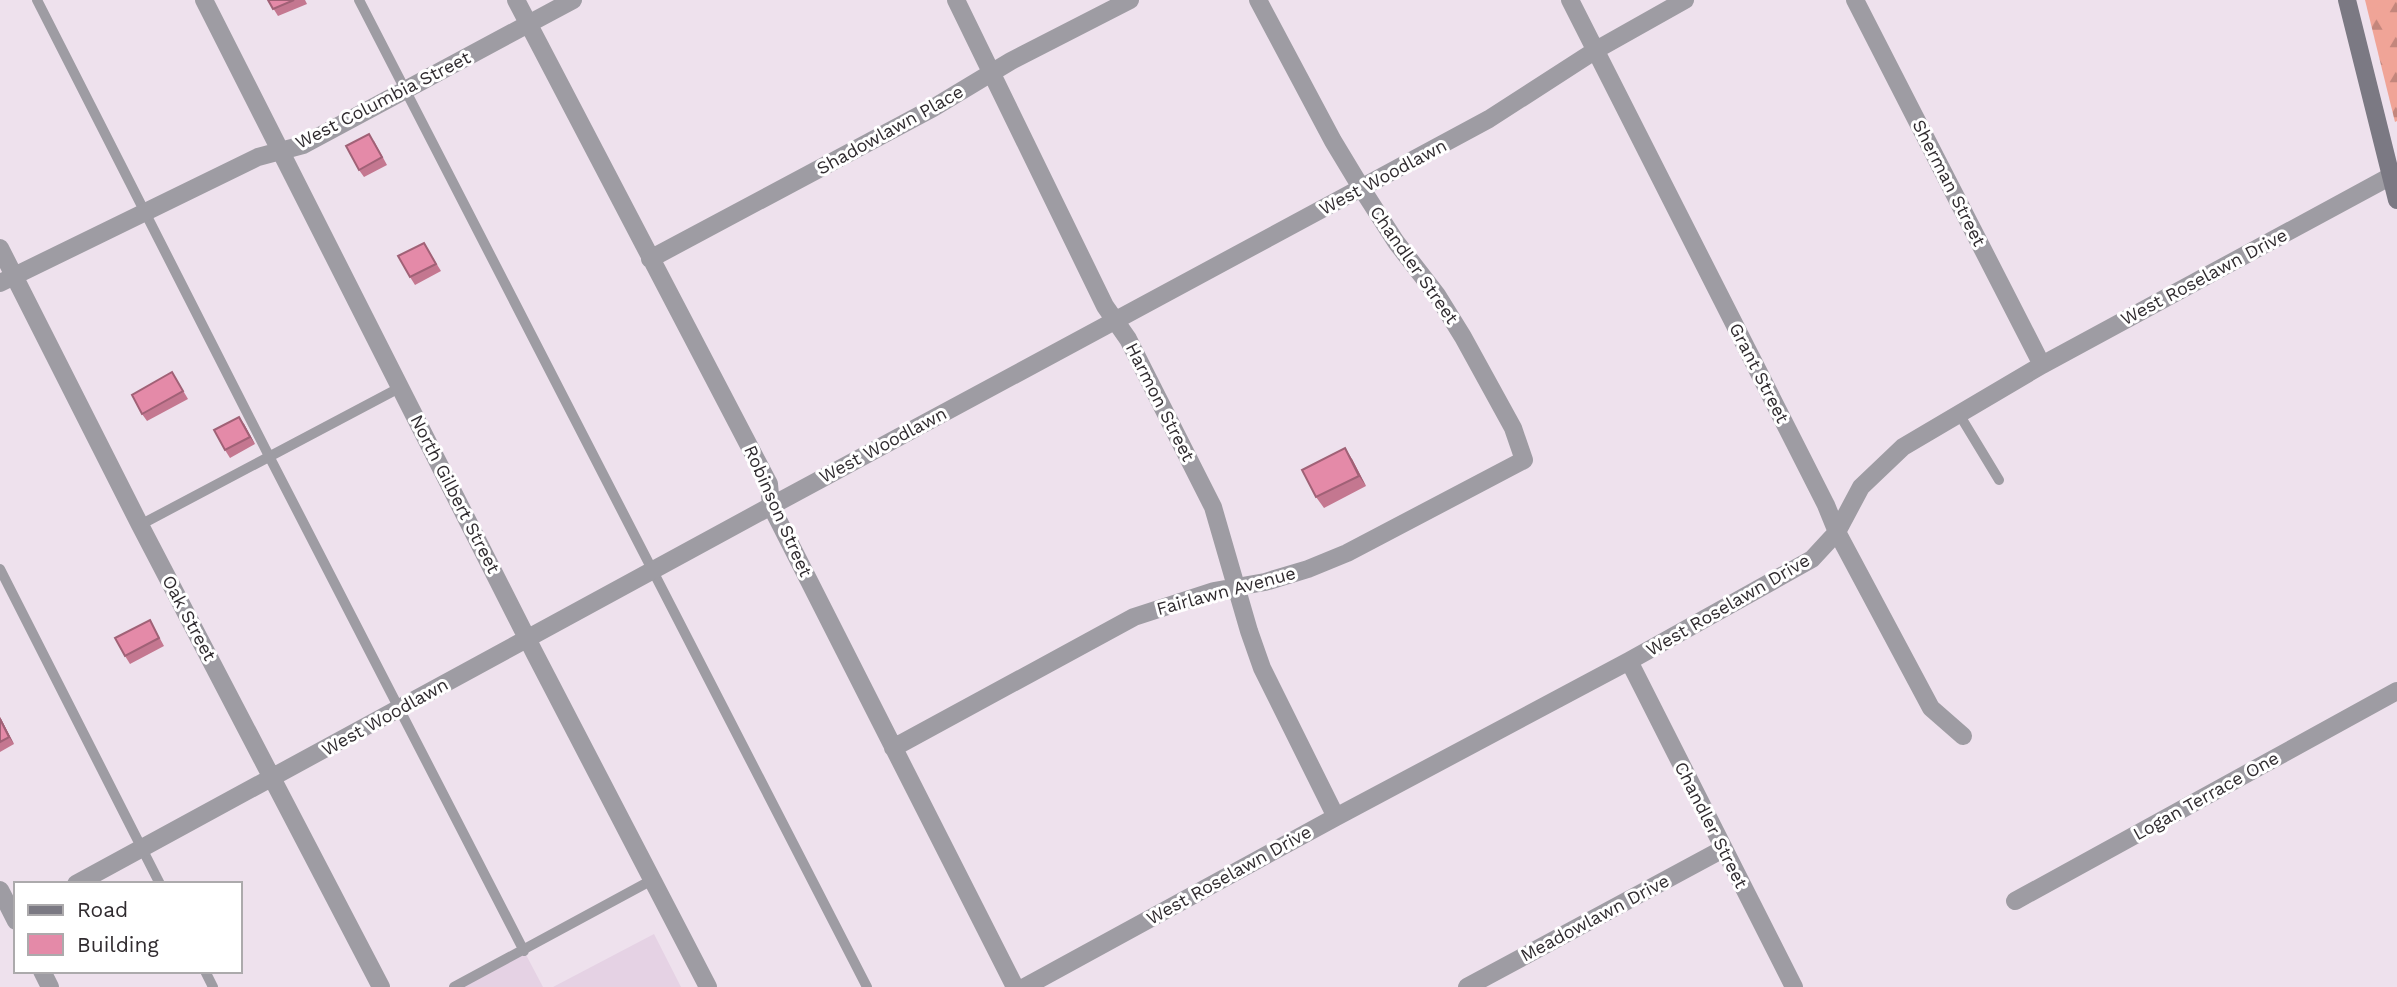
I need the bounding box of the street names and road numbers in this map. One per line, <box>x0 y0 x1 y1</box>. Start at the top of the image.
street label: West Columbia Street <box>292 46 474 153</box>
street label: Shadowlawn Place <box>813 80 967 179</box>
street label: Sherman Street <box>1908 116 1991 250</box>
street label: West Woodlawn <box>1316 134 1450 219</box>
street label: Chandler Street <box>1366 202 1463 328</box>
street label: West Roselawn Drive <box>2117 224 2290 329</box>
street label: Grant Street <box>1725 319 1794 427</box>
street label: Harmon Street <box>1122 339 1200 465</box>
street label: West Woodlawn <box>816 402 950 487</box>
street label: North Gilbert Street <box>406 411 505 577</box>
street label: Robinson Street <box>740 442 817 580</box>
street label: West Roselawn Drive <box>1642 549 1813 660</box>
street label: Fairlawn Avenue <box>1154 562 1298 619</box>
street label: Oak Street <box>158 571 221 664</box>
street label: West Woodlawn <box>318 673 452 760</box>
street label: Logan Terrace One <box>2129 747 2282 844</box>
street label: Chandler Street <box>1670 758 1753 892</box>
street label: West Roselawn Drive <box>1143 820 1315 929</box>
street label: Meadowlawn Drive <box>1517 869 1673 966</box>

